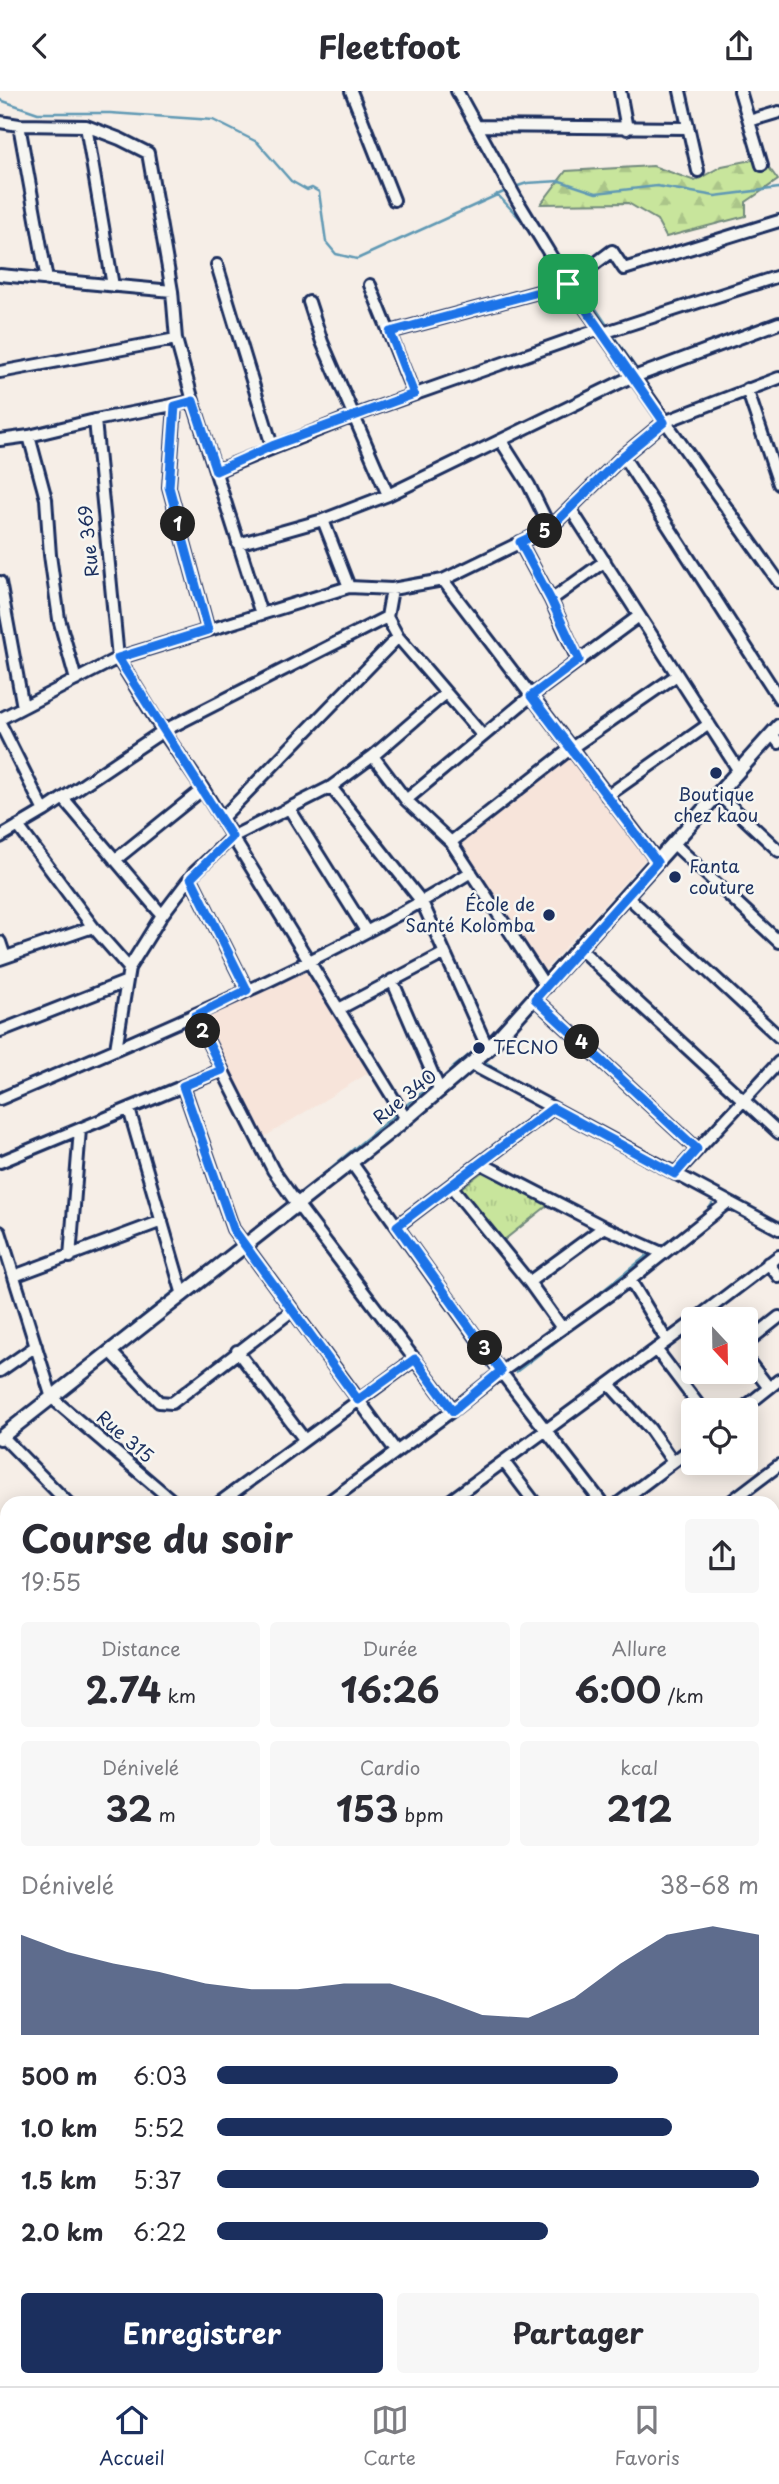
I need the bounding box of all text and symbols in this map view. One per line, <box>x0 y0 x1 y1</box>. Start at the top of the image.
text: Fleetfoot <box>318 22 461 70</box>
icon: back <box>21 27 59 65</box>
icon: share <box>720 27 758 65</box>
pin <box>538 254 598 314</box>
icon: arrive <box>549 265 587 303</box>
street label: Rue 369 <box>70 504 105 579</box>
pin: 1 <box>160 507 196 541</box>
text: 1 <box>173 509 182 537</box>
pin: 5 <box>528 513 562 549</box>
text: 5 <box>538 516 551 544</box>
marker: Boutique chez kaou <box>708 765 724 781</box>
place label: Boutique chez kaou <box>674 780 758 828</box>
place label: Fanta couture <box>689 852 755 900</box>
marker: Fanta couture <box>667 869 683 885</box>
place label: École de Santé Kolomba <box>405 890 536 938</box>
marker: École de Santé Kolomba <box>541 907 557 923</box>
pin: 2 <box>186 1013 220 1049</box>
text: 2 <box>196 1016 209 1044</box>
pin: 4 <box>564 1025 600 1059</box>
text: 4 <box>575 1027 588 1055</box>
place label: TECNO <box>493 1033 558 1060</box>
marker: TECNO <box>471 1040 487 1056</box>
street label: Rue 340 <box>366 1062 442 1130</box>
north arrow <box>681 1307 758 1384</box>
map controls <box>681 1307 758 1475</box>
pin: 3 <box>468 1331 503 1365</box>
text: 3 <box>478 1333 491 1361</box>
button: locate <box>681 1398 758 1475</box>
street label: Rue 315 <box>91 1403 161 1468</box>
text: Course du soir <box>21 1509 293 1566</box>
button: share <box>685 1519 759 1593</box>
text: 19:55 <box>21 1564 81 1599</box>
text: Distance <box>101 1634 181 1662</box>
text: Durée <box>362 1634 418 1662</box>
text: Allure <box>612 1634 667 1662</box>
text: 2.74 <box>85 1662 161 1715</box>
text: 16:26 <box>341 1662 439 1715</box>
text: 6:00 <box>575 1662 661 1715</box>
text: km <box>161 1681 196 1709</box>
text: /km <box>661 1681 704 1709</box>
text: Dénivelé <box>102 1753 179 1781</box>
text: Cardio <box>360 1753 420 1781</box>
text: kcal <box>620 1753 658 1781</box>
text: 32 <box>105 1781 152 1834</box>
text: 153 <box>336 1781 398 1834</box>
text: 212 <box>606 1781 672 1834</box>
text: m <box>152 1800 176 1828</box>
text: bpm <box>398 1800 444 1828</box>
text: Dénivelé <box>21 1867 114 1902</box>
text: 38–68 m <box>660 1867 759 1902</box>
text: 500 m <box>21 2058 98 2093</box>
text: 6:03 <box>133 2058 187 2093</box>
text: 1.0 km <box>21 2110 98 2145</box>
text: 5:52 <box>133 2110 185 2145</box>
text: 1.5 km <box>21 2162 97 2197</box>
text: 5:37 <box>133 2162 181 2197</box>
text: 2.0 km <box>21 2214 103 2249</box>
text: 6:22 <box>133 2214 187 2249</box>
button: Enregistrer <box>21 2293 383 2373</box>
button: Partager <box>397 2293 759 2373</box>
tab: Accueil <box>99 2401 165 2471</box>
tab: Carte <box>363 2401 416 2471</box>
tab: Favoris <box>614 2401 680 2471</box>

